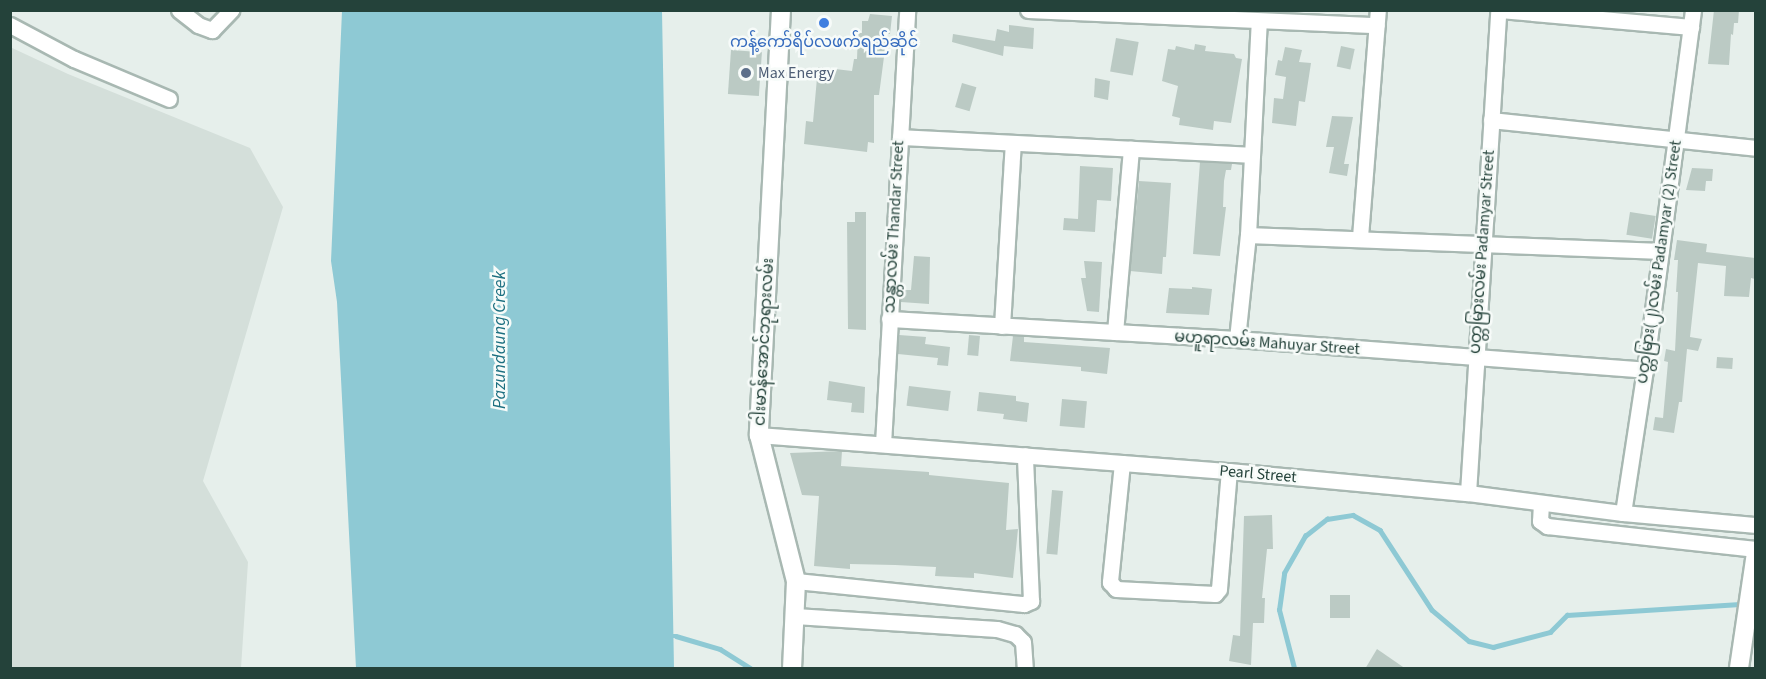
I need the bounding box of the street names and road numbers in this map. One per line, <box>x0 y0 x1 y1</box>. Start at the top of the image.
street label: ပတ္တမြား(၂)လမ်း Padamyar (2) Street <box>1632 139 1686 385</box>
street label: သန္တာလမ်း Thandar Street <box>880 140 908 314</box>
street label: ပတ္တမြားလမ်း Padamyar Street <box>1465 149 1499 355</box>
street label: ငါးမာန်အောင်ဘုရားလမ်း <box>750 257 778 427</box>
street label: မဟူရာလမ်း Mahuyar Street <box>1174 327 1360 359</box>
street label: Pearl Street <box>1219 461 1297 487</box>

